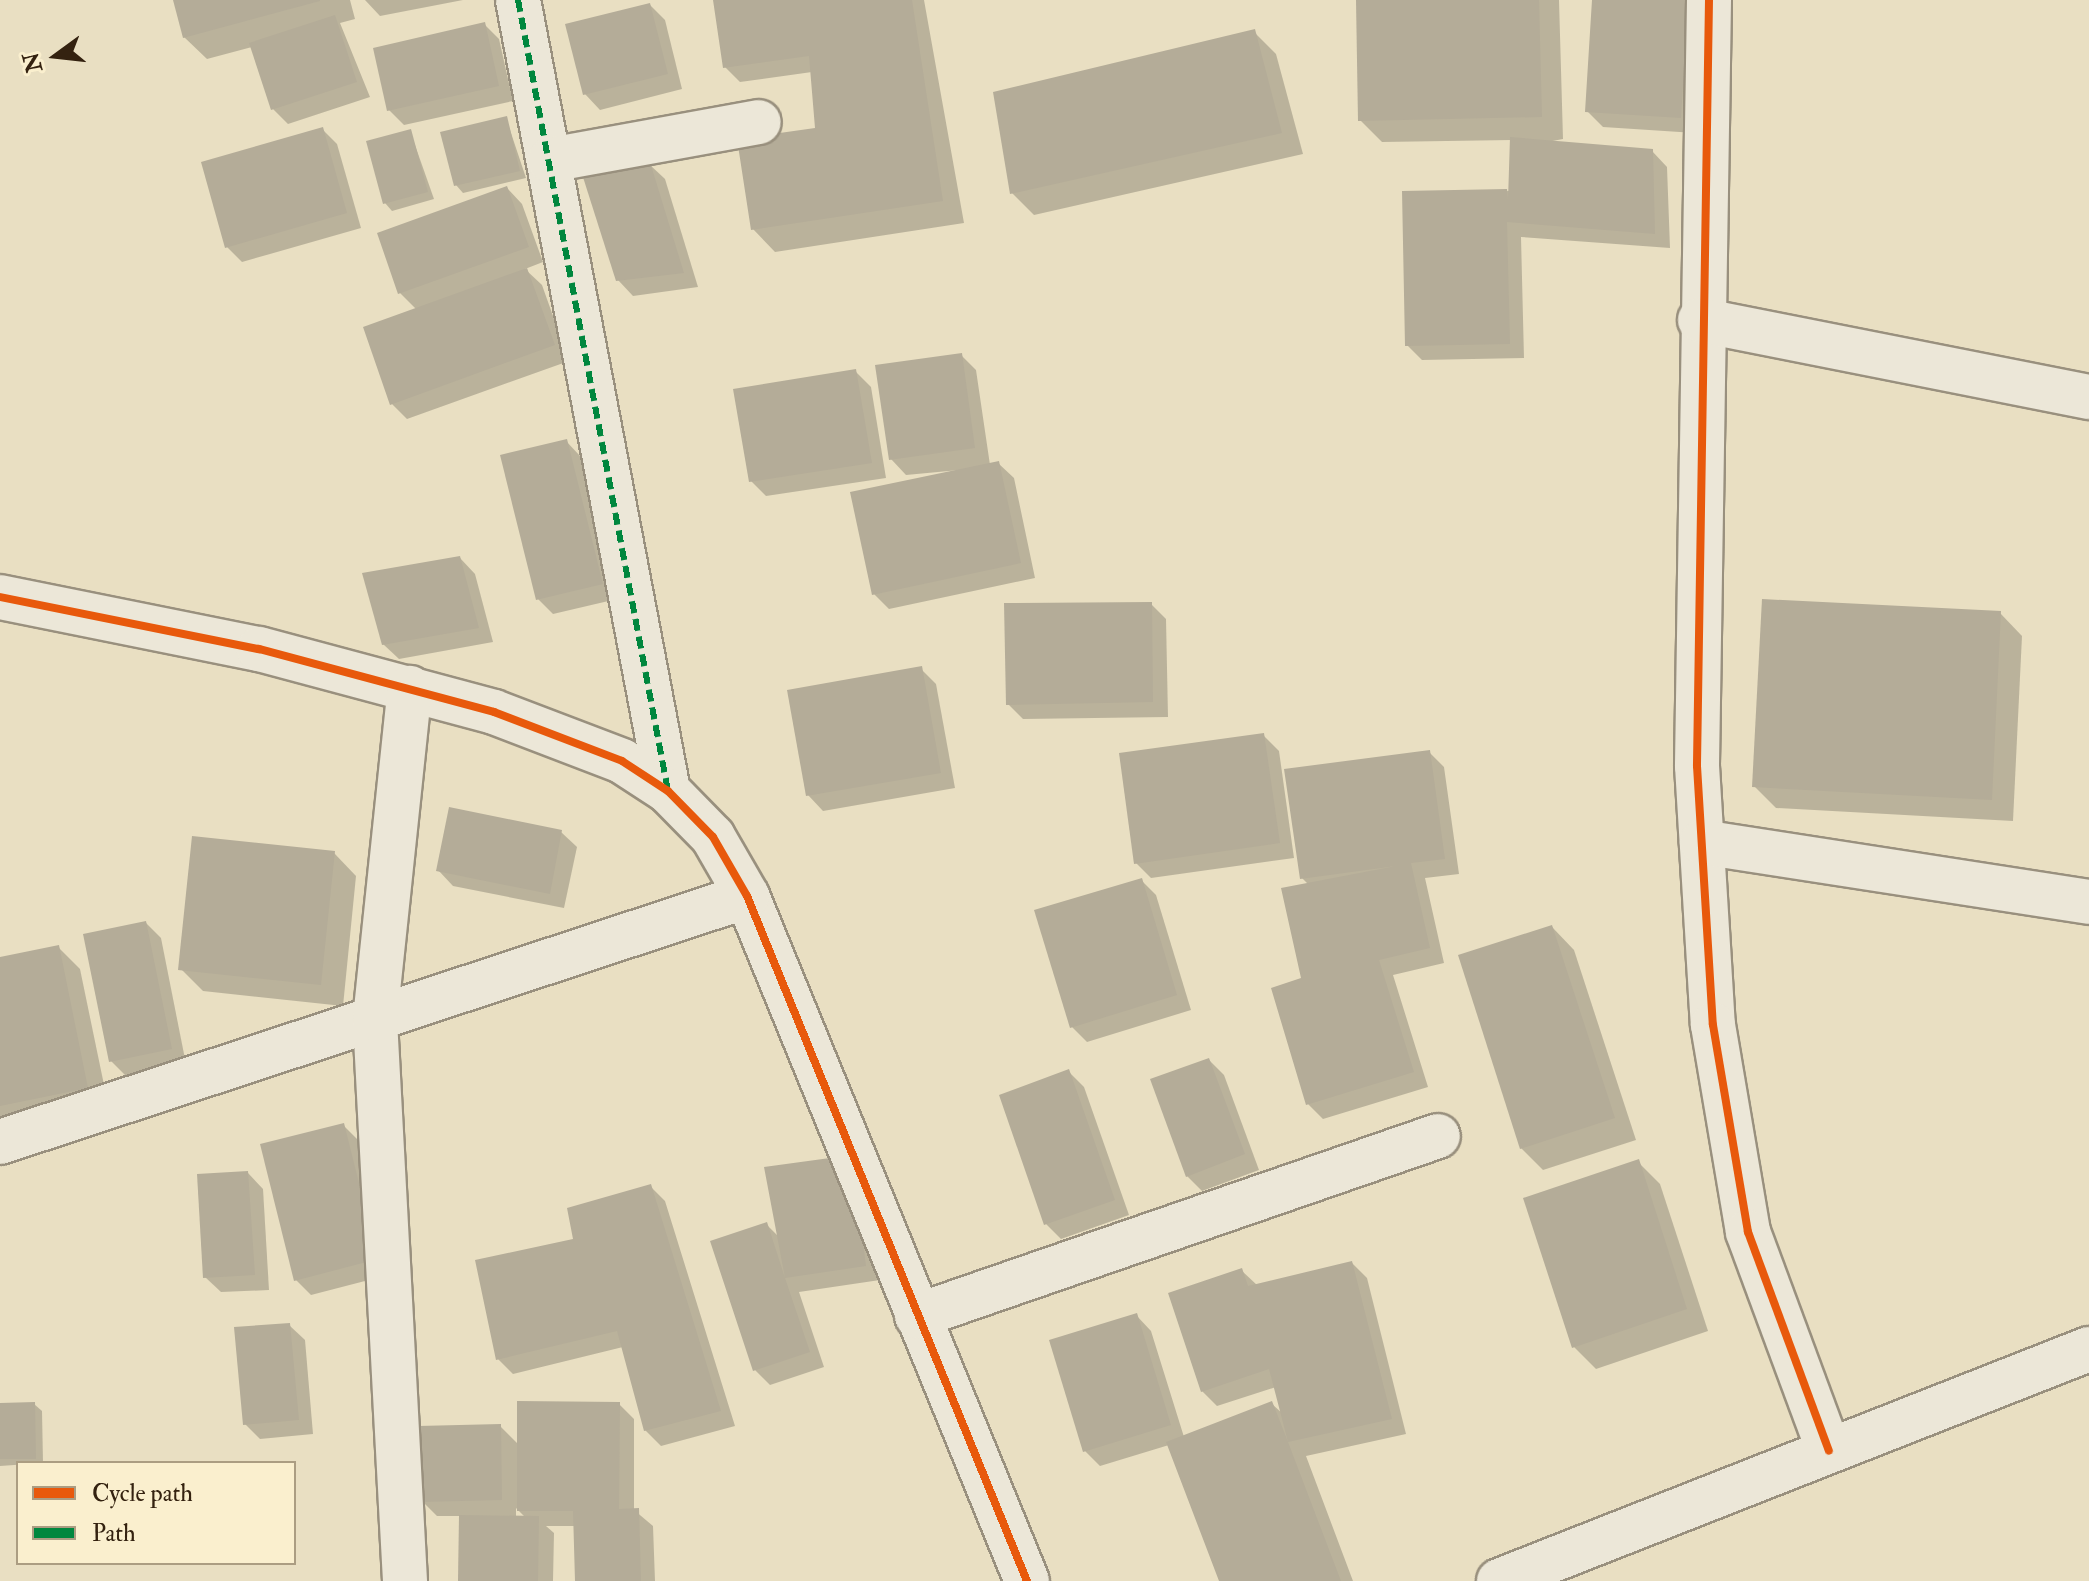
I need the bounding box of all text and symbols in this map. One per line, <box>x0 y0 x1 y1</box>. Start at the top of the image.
north arrow <box>16 16 96 96</box>
text: N <box>17 49 49 75</box>
legend <box>16 1461 296 1565</box>
text: Cycle path <box>92 1478 193 1509</box>
text: Path <box>92 1518 136 1549</box>

